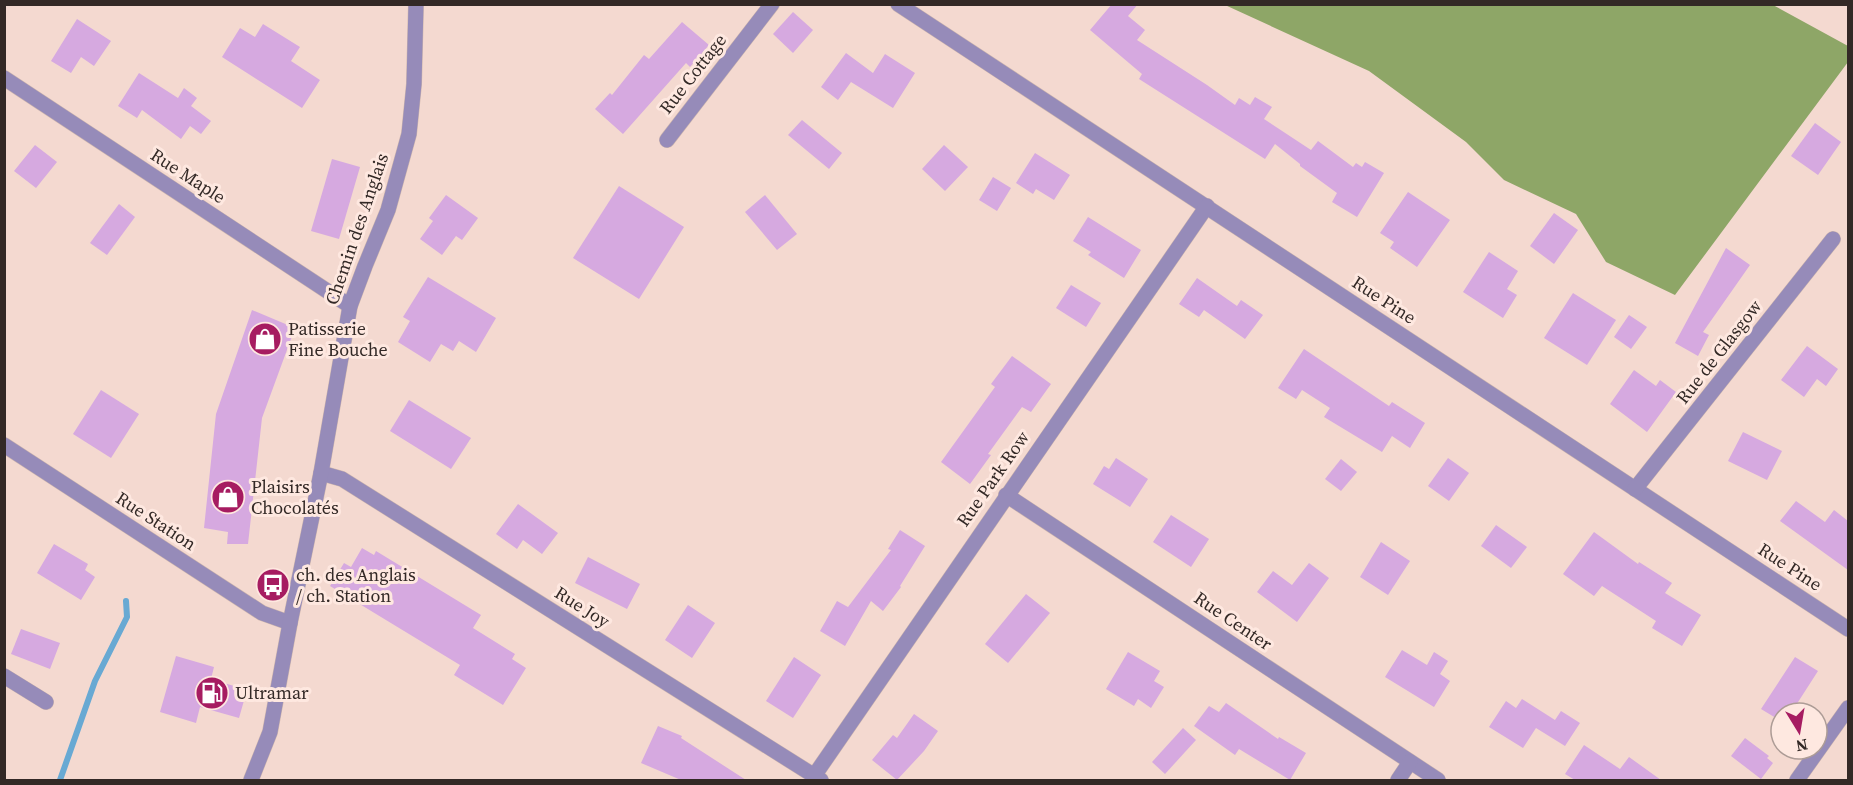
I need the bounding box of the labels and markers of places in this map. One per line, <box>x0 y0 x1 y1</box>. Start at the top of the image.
place label: Patisserie Fine Bouche <box>288 316 388 362</box>
shop icon: Patisserie Fine Bouche <box>247 321 283 357</box>
place label: Plaisirs Chocolatés <box>251 474 339 520</box>
shop icon: Plaisirs Chocolatés <box>210 479 246 515</box>
place label: ch. des Anglais / ch. Station <box>296 562 416 608</box>
bus stop icon: ch. des Anglais / ch. Station <box>255 567 291 603</box>
fuel station icon: Ultramar <box>194 675 230 711</box>
place label: Ultramar <box>235 680 309 705</box>

